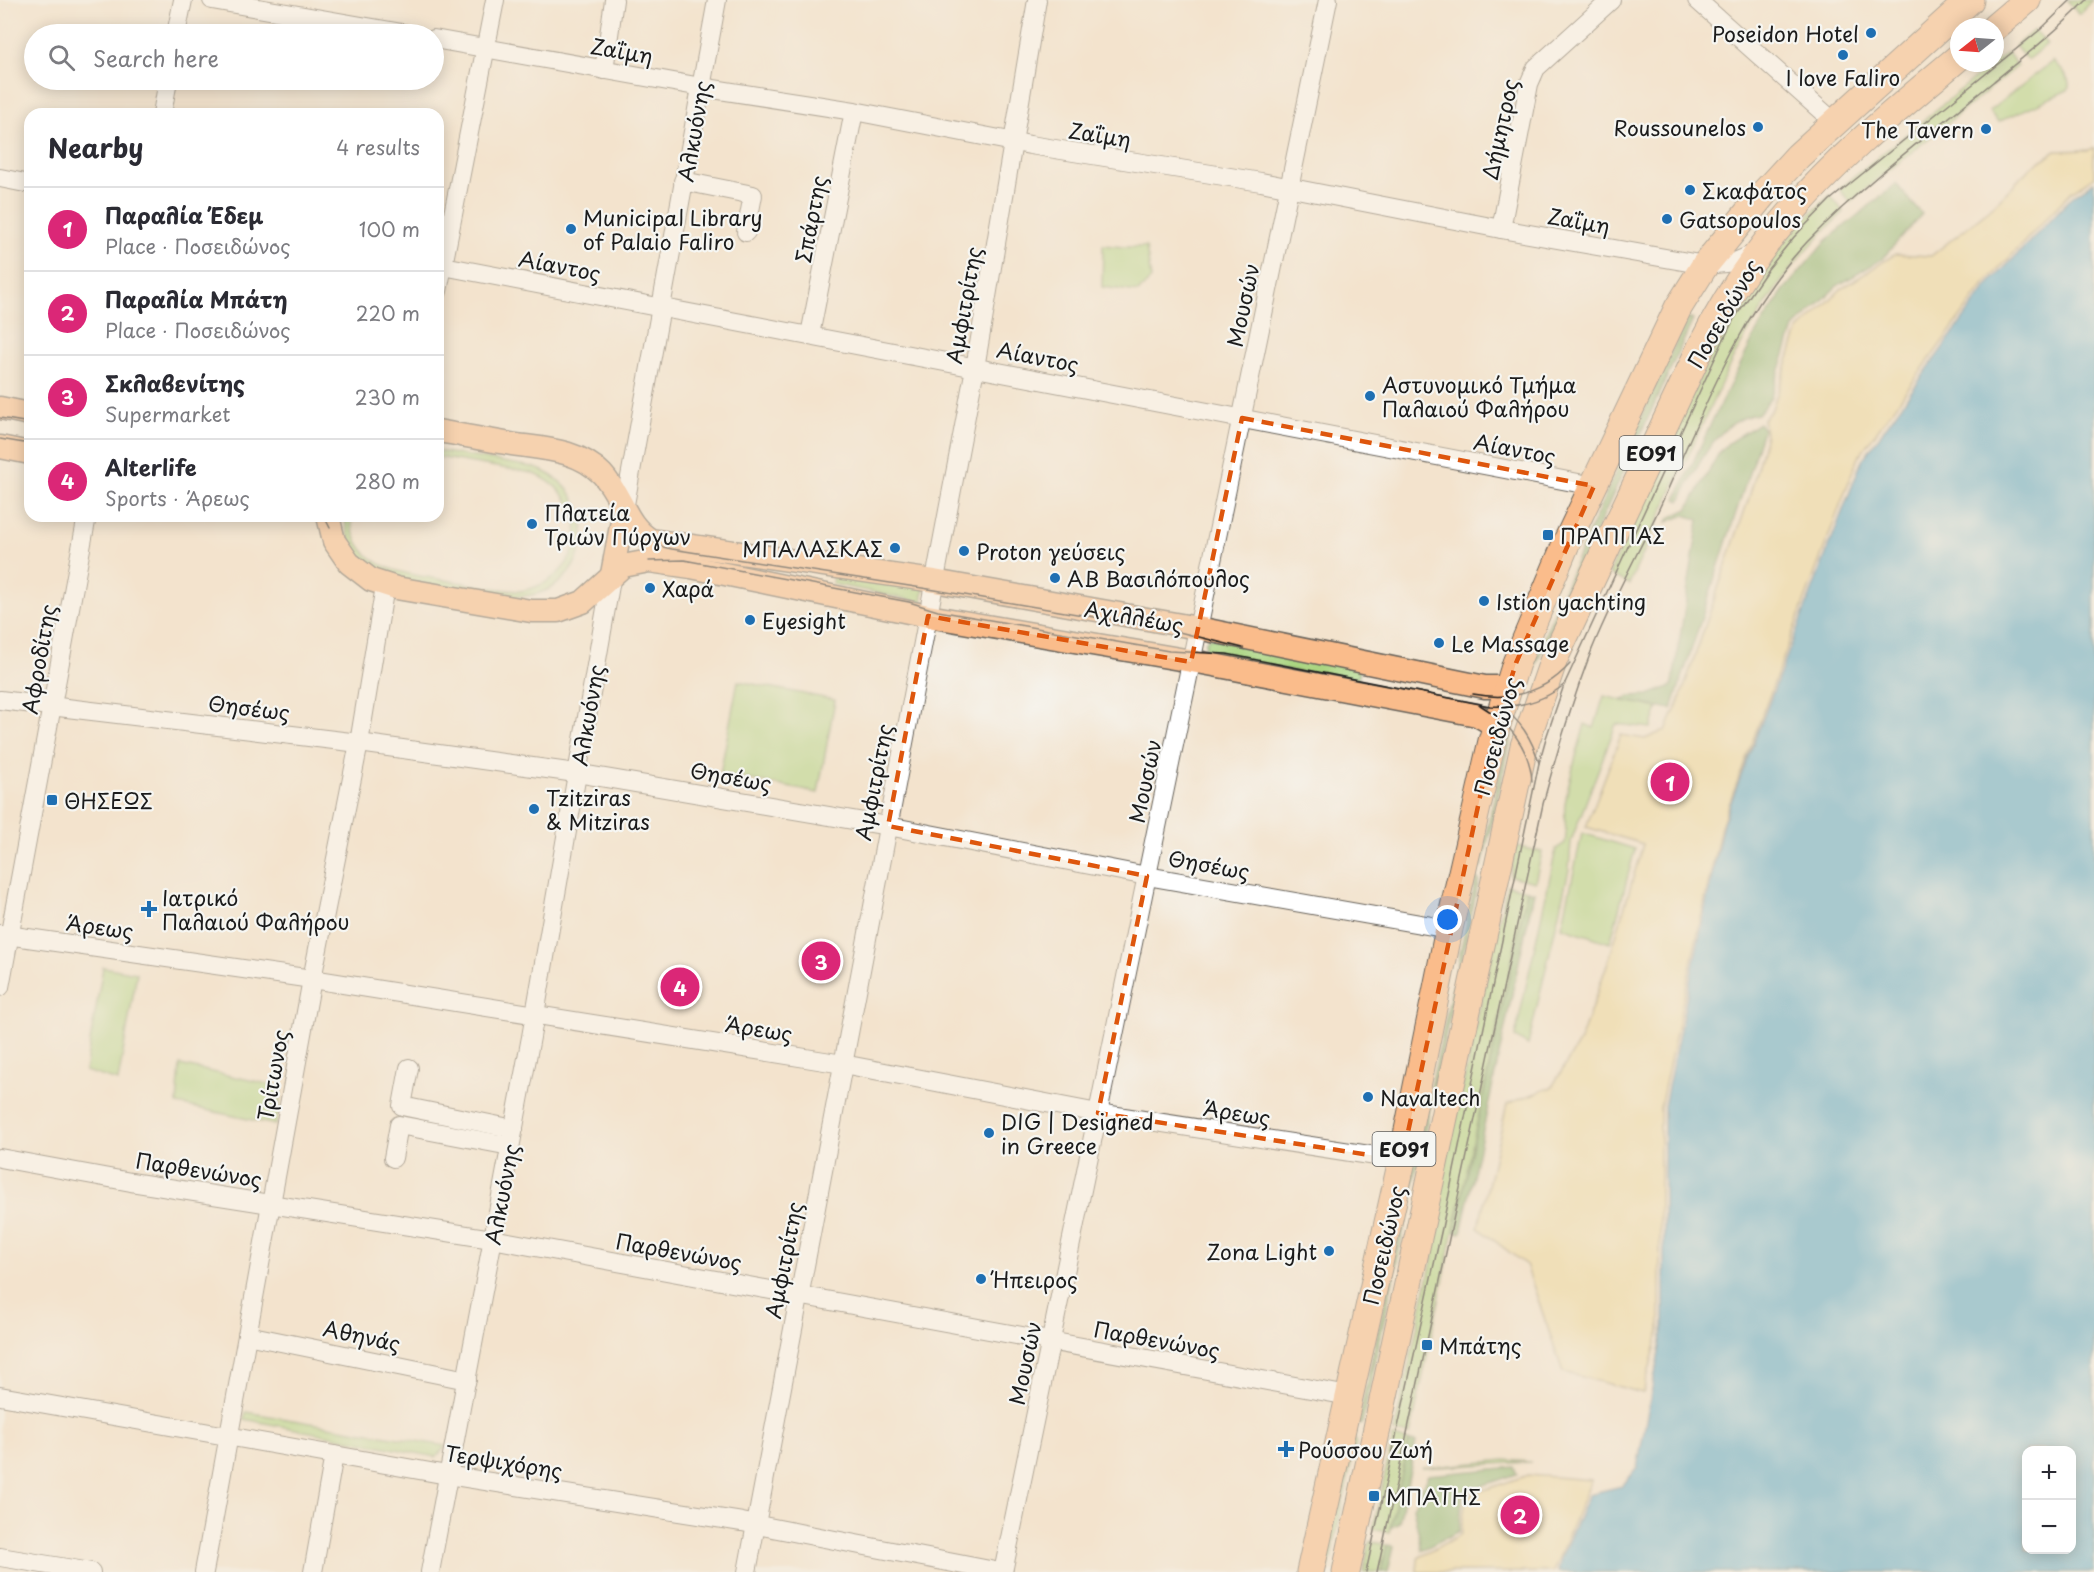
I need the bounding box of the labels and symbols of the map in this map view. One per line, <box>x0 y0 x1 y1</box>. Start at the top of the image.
place label: Poseidon Hotel <box>1712 17 1859 49</box>
north arrow <box>1950 18 2004 72</box>
marker: Poseidon Hotel <box>1864 26 1878 40</box>
street label: Ζαΐμη <box>588 29 656 71</box>
marker: I love Faliro <box>1836 48 1850 62</box>
place label: I love Faliro <box>1786 61 1900 93</box>
street label: Δήμητρος <box>1473 76 1525 182</box>
street label: Αλκυόνης <box>668 78 718 184</box>
place label: Roussounelos <box>1613 111 1746 143</box>
street label: Ζαΐμη <box>1066 113 1134 155</box>
place label: The Tavern <box>1861 113 1974 145</box>
marker: Roussounelos <box>1751 120 1765 134</box>
marker: The Tavern <box>1979 122 1993 136</box>
street label: Σπάρτης <box>786 172 834 265</box>
place label: Σκαφάτος <box>1702 174 1807 206</box>
marker: Σκαφάτος <box>1683 183 1697 197</box>
street label: Ζαΐμη <box>1545 199 1613 241</box>
place label: Municipal Library of Palaio Faliro <box>583 201 763 257</box>
place label: Gatsopoulos <box>1679 203 1801 235</box>
marker: Gatsopoulos <box>1660 212 1674 226</box>
marker: Municipal Library of Palaio Faliro <box>564 222 578 236</box>
street label: Αίαντος <box>516 241 604 289</box>
street label: Αμφιτρίτης <box>937 244 989 366</box>
street label: Ποσειδώνος <box>1679 252 1767 374</box>
street label: Μουσών <box>1218 260 1266 350</box>
street label: Αίαντος <box>994 332 1082 380</box>
place label: Αστυνομικό Τμήμα Παλαιού Φαλήρου <box>1382 368 1577 424</box>
marker: Αστυνομικό Τμήμα Παλαιού Φαλήρου <box>1363 389 1377 403</box>
street label: Αίαντος <box>1471 424 1559 472</box>
road number: ΕΟ91 <box>1620 436 1682 470</box>
place label: Πλατεία Τριών Πύργων <box>544 496 691 552</box>
marker: Πλατεία Τριών Πύργων <box>525 517 539 531</box>
place label: ΠΡΑΠΠΑΣ <box>1560 519 1665 551</box>
marker: ΠΡΑΠΠΑΣ <box>1541 528 1555 542</box>
place label: ΜΠΑΛΑΣΚΑΣ <box>742 532 883 564</box>
place label: Proton γεύσεις <box>976 535 1125 567</box>
marker: ΜΠΑΛΑΣΚΑΣ <box>888 541 902 555</box>
marker: Proton γεύσεις <box>957 544 971 558</box>
place label: ΑΒ Βασιλόπουλος <box>1067 562 1250 594</box>
marker: ΑΒ Βασιλόπουλος <box>1048 571 1062 585</box>
place label: Χαρά <box>662 572 715 604</box>
marker: Χαρά <box>643 581 657 595</box>
place label: Istion yachting <box>1496 585 1646 617</box>
street label: Αχιλλέως <box>1082 592 1186 640</box>
marker: Istion yachting <box>1477 594 1491 608</box>
street label: Αφροδίτης <box>13 601 63 717</box>
place label: Eyesight <box>762 604 846 636</box>
marker: Eyesight <box>743 613 757 627</box>
place label: Le Massage <box>1451 627 1569 659</box>
marker: Le Massage <box>1432 636 1446 650</box>
street label: Αλκυόνης <box>562 662 612 768</box>
street label: Ποσειδώνος <box>1465 673 1527 799</box>
street label: Θησέως <box>206 686 292 728</box>
street label: Αμφιτρίτης <box>846 721 900 843</box>
street label: Μουσών <box>1120 736 1168 826</box>
street label: Θησέως <box>688 753 774 799</box>
pin: 1 <box>1650 760 1690 804</box>
place label: Tzitziras & Mitziras <box>546 781 650 837</box>
place label: ΘΗΣΕΩΣ <box>64 784 153 816</box>
marker: ΘΗΣΕΩΣ <box>45 793 59 807</box>
marker: Tzitziras & Mitziras <box>527 802 541 816</box>
street label: Θησέως <box>1166 841 1252 887</box>
place label: Ιατρικό Παλαιού Φαλήρου <box>162 881 349 937</box>
marker: Ιατρικό Παλαιού Φαλήρου <box>140 900 158 918</box>
street label: Άρεως <box>64 905 136 947</box>
your location <box>1433 905 1462 934</box>
pin: 3 <box>802 938 840 984</box>
pin: 4 <box>660 964 700 1010</box>
street label: Άρεως <box>723 1007 795 1049</box>
street label: Τρίτωνος <box>248 1027 296 1123</box>
place label: Navaltech <box>1380 1081 1481 1113</box>
marker: Navaltech <box>1361 1090 1375 1104</box>
street label: Άρεως <box>1201 1091 1273 1133</box>
place label: DIG | Designed in Greece <box>1001 1105 1154 1161</box>
marker: DIG | Designed in Greece <box>982 1126 996 1140</box>
road number: ΕΟ91 <box>1372 1132 1436 1166</box>
street label: Αλκυόνης <box>476 1141 526 1247</box>
street label: Παρθενώνος <box>134 1143 264 1195</box>
street label: Ποσειδώνος <box>1354 1182 1412 1308</box>
street label: Αμφιτρίτης <box>756 1199 810 1321</box>
street label: Παρθενώνος <box>614 1224 744 1278</box>
place label: Zona Light <box>1207 1235 1317 1267</box>
marker: Zona Light <box>1322 1244 1336 1258</box>
place label: Ήπειρος <box>990 1263 1078 1295</box>
marker: Ήπειρος <box>974 1272 988 1286</box>
street label: Αθηνάς <box>320 1311 404 1359</box>
street label: Παρθενώνος <box>1092 1312 1222 1366</box>
street label: Μουσών <box>1000 1318 1048 1408</box>
place label: Μπάτης <box>1439 1329 1522 1361</box>
marker: Μπάτης <box>1420 1338 1434 1352</box>
place label: Ρούσσου Ζωή <box>1298 1433 1433 1465</box>
street label: Τερψιχόρης <box>443 1436 565 1486</box>
marker: Ρούσσου Ζωή <box>1279 1442 1293 1456</box>
place label: ΜΠΑΤΗΣ <box>1386 1480 1481 1512</box>
marker: ΜΠΑΤΗΣ <box>1367 1489 1381 1503</box>
pin: 2 <box>1500 1492 1540 1538</box>

